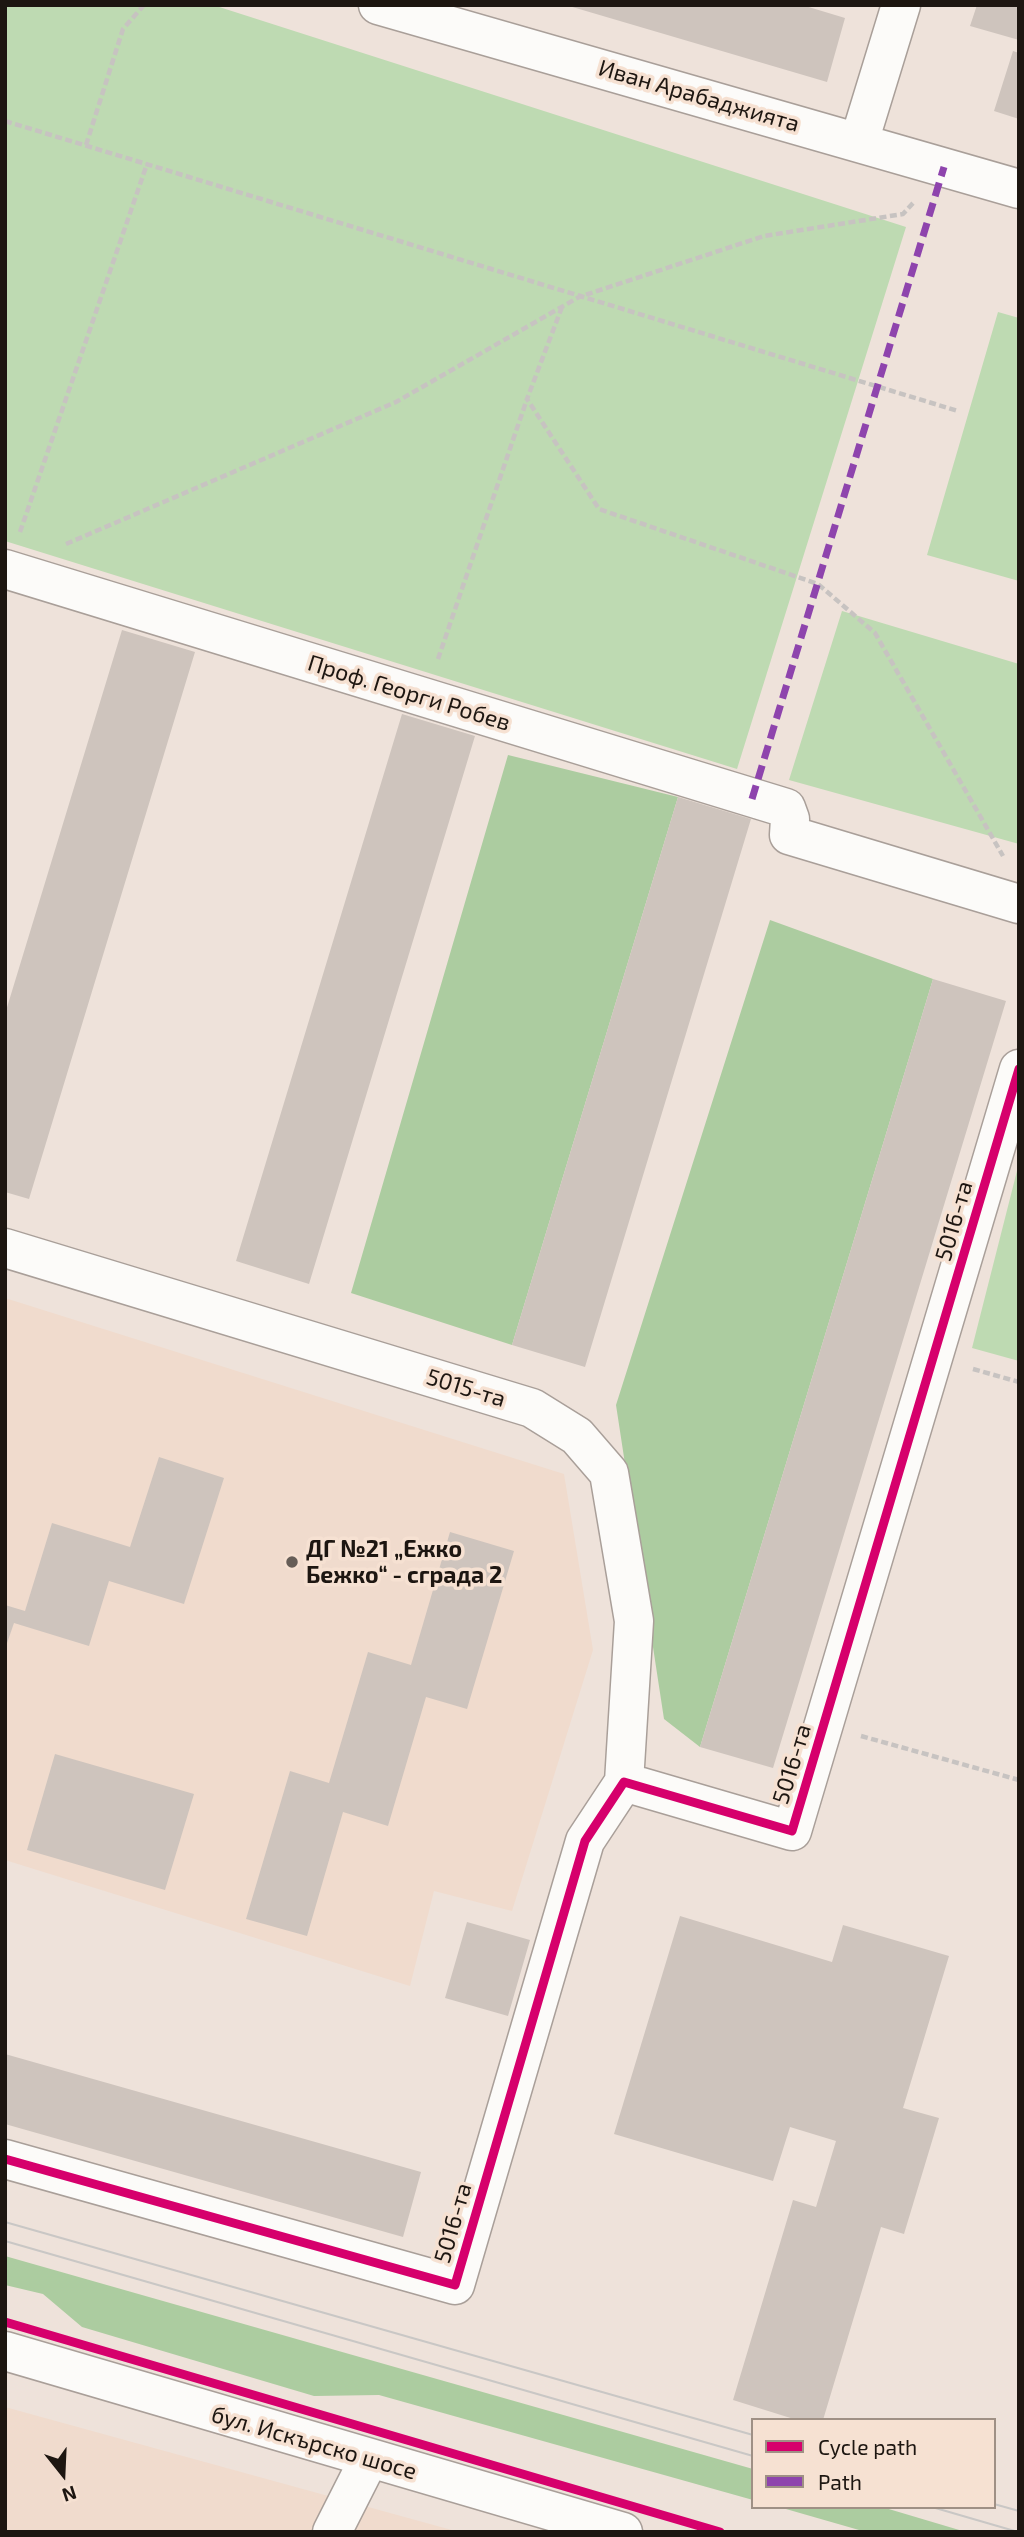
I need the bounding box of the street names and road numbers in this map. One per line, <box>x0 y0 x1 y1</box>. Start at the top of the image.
street label: Иван Арабаджията <box>595 54 803 138</box>
street label: Проф. Георги Робев <box>304 649 514 737</box>
street label: 5016-та <box>929 1178 979 1264</box>
street label: 5015-та <box>423 1363 509 1413</box>
street label: 5016-та <box>767 1721 817 1807</box>
street label: 5016-та <box>428 2180 478 2266</box>
street label: бул. Искърско шосе <box>208 2400 420 2486</box>

